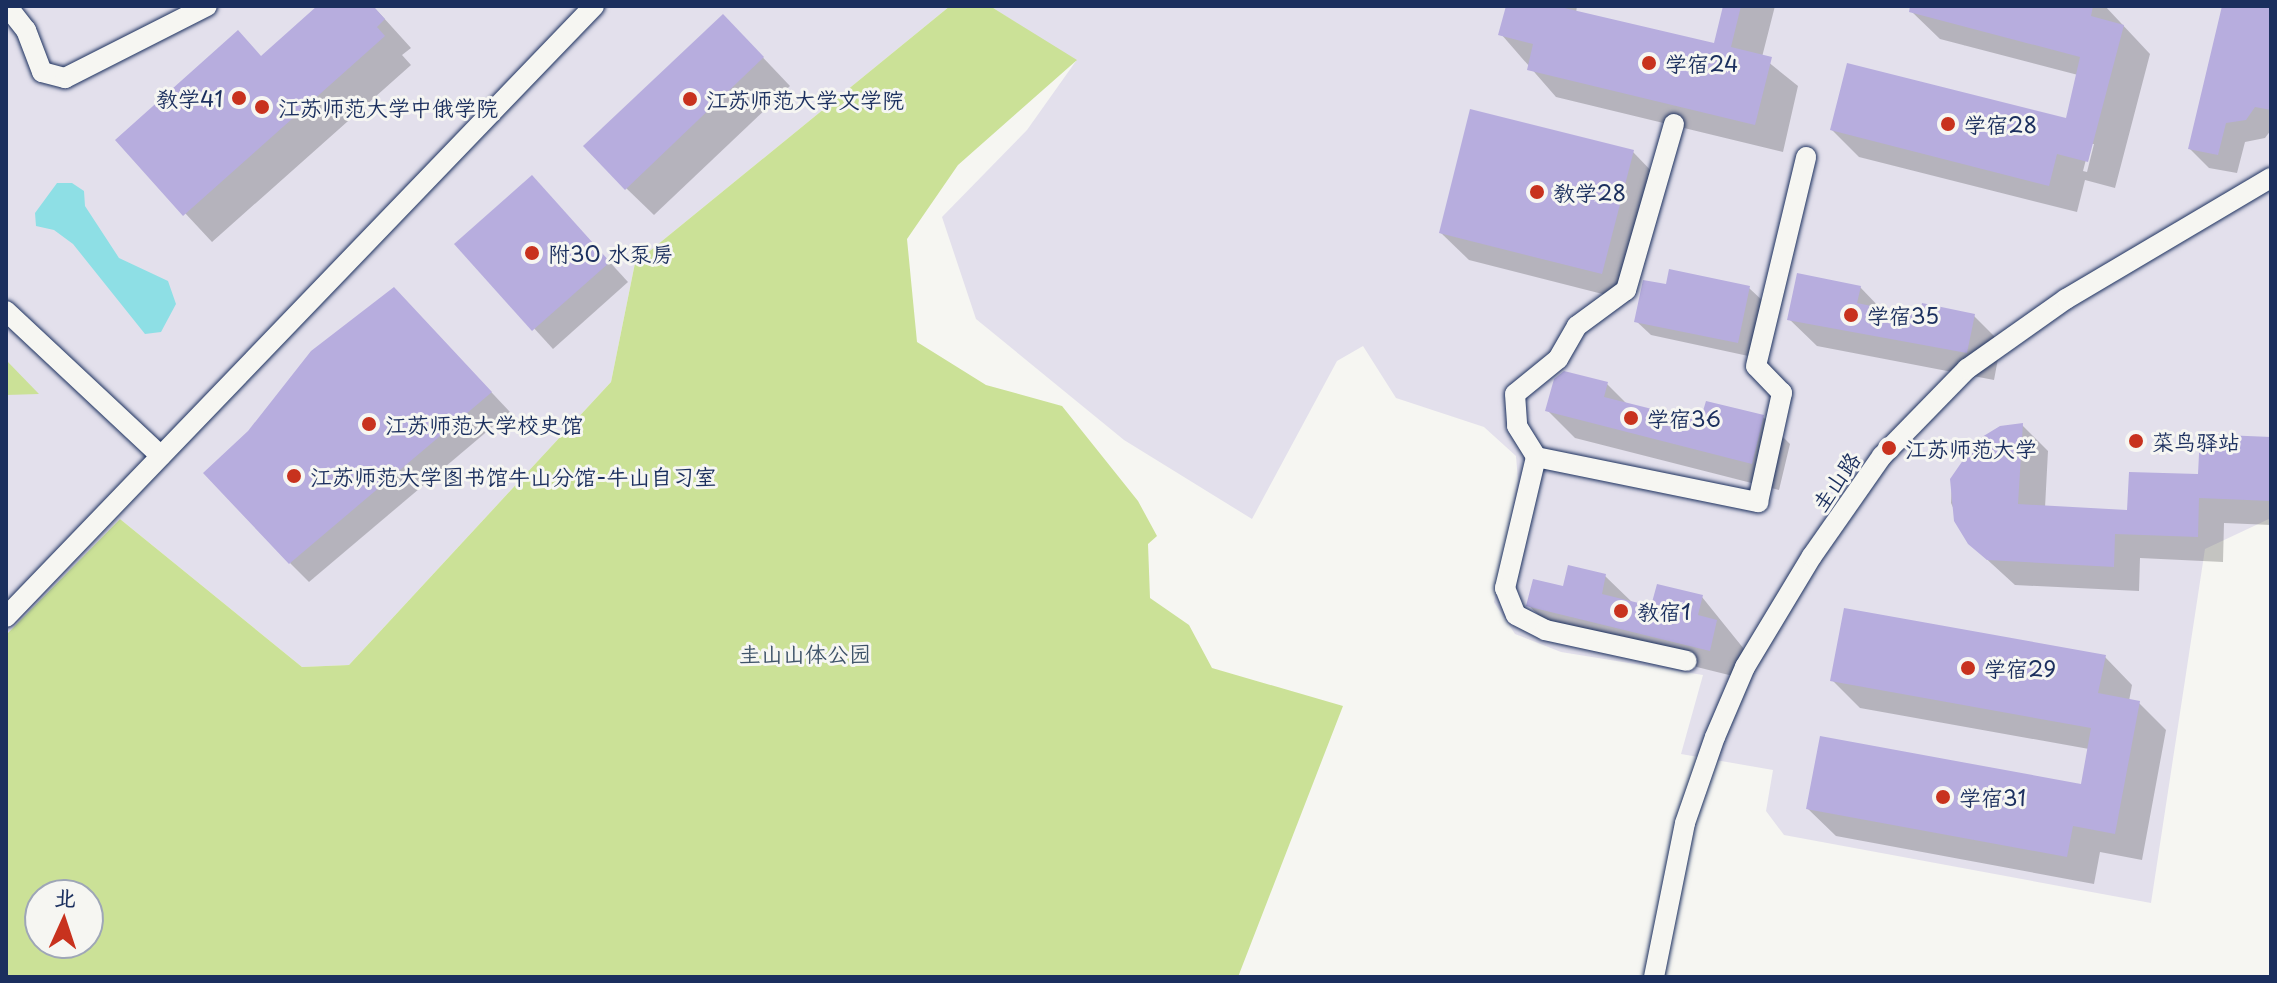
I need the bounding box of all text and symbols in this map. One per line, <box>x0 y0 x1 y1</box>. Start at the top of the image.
place label: 学宿24 <box>1665 50 1739 76</box>
marker: 学宿24 <box>1640 54 1658 72</box>
place label: 教学41 <box>156 85 223 111</box>
place label: 江苏师范大学文学院 <box>706 86 904 112</box>
marker: 教学41 <box>230 89 248 107</box>
marker: 江苏师范大学文学院 <box>681 90 699 108</box>
place label: 江苏师范大学中俄学院 <box>278 94 498 120</box>
marker: 江苏师范大学中俄学院 <box>253 98 271 116</box>
place label: 学宿28 <box>1964 111 2037 137</box>
marker: 学宿28 <box>1939 115 1957 133</box>
place label: 教学28 <box>1553 179 1626 205</box>
marker: 教学28 <box>1528 183 1546 201</box>
place label: 附30 水泵房 <box>548 240 674 266</box>
marker: 附30 水泵房 <box>523 244 541 262</box>
place label: 学宿35 <box>1867 302 1939 328</box>
marker: 学宿35 <box>1842 306 1860 324</box>
place label: 学宿36 <box>1647 405 1721 431</box>
marker: 学宿36 <box>1622 409 1640 427</box>
place label: 江苏师范大学校史馆 <box>385 411 583 437</box>
marker: 江苏师范大学校史馆 <box>360 415 378 433</box>
place label: 菜鸟驿站 <box>2152 428 2240 454</box>
marker: 菜鸟驿站 <box>2127 432 2145 450</box>
place label: 江苏师范大学 <box>1905 435 2037 461</box>
marker: 江苏师范大学 <box>1880 439 1898 457</box>
street label: 圭山路 <box>1805 446 1865 516</box>
place label: 江苏师范大学图书馆牛山分馆-牛山自习室 <box>310 463 717 489</box>
marker: 江苏师范大学图书馆牛山分馆-牛山自习室 <box>285 467 303 485</box>
place label: 教宿1 <box>1637 598 1691 624</box>
marker: 教宿1 <box>1612 602 1630 620</box>
park label: 圭山山体公园 <box>739 640 871 666</box>
place label: 学宿29 <box>1984 655 2056 681</box>
marker: 学宿29 <box>1959 659 1977 677</box>
place label: 学宿31 <box>1959 784 2026 810</box>
marker: 学宿31 <box>1934 788 1952 806</box>
north arrow <box>24 879 104 959</box>
text: 北 <box>53 879 77 914</box>

